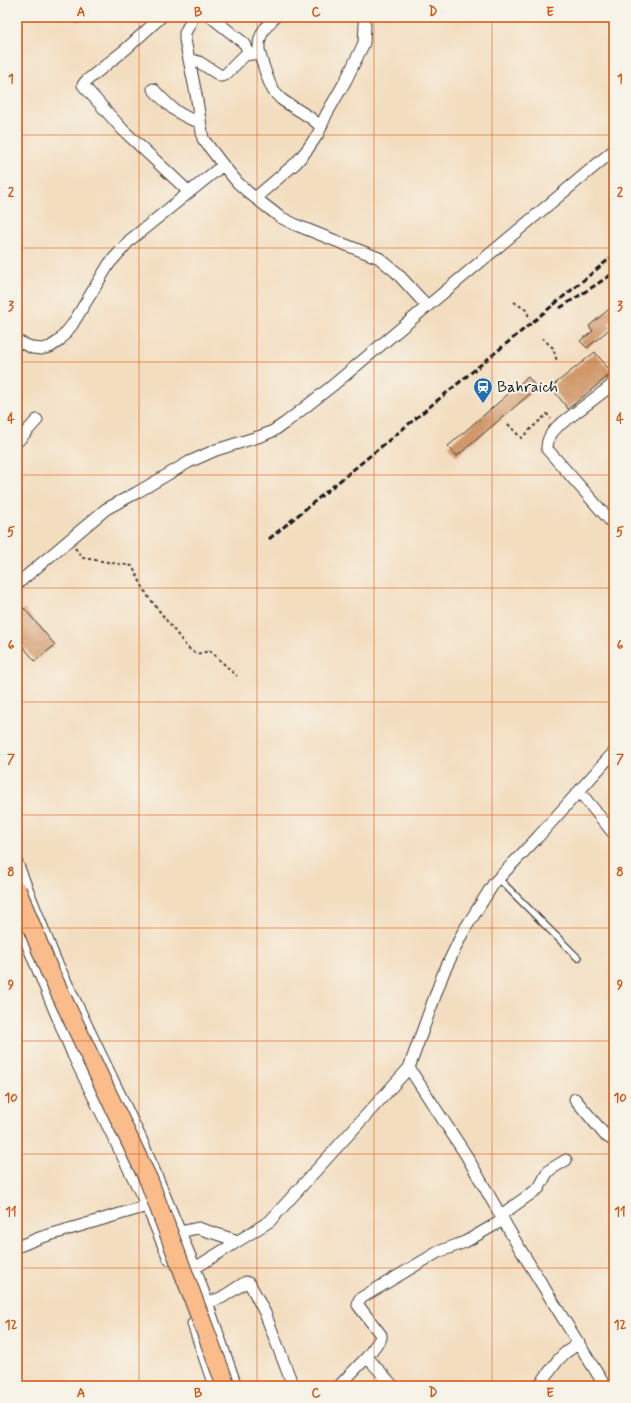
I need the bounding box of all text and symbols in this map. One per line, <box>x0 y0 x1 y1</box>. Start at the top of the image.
text: A <box>77 4 85 21</box>
text: B <box>194 4 203 21</box>
text: C <box>311 4 321 21</box>
text: D <box>429 4 438 21</box>
text: E <box>546 4 554 21</box>
text: 1 <box>8 71 14 88</box>
text: 1 <box>617 71 623 88</box>
text: 2 <box>8 184 15 201</box>
text: 2 <box>617 184 624 201</box>
text: 3 <box>8 298 14 315</box>
text: 3 <box>617 298 623 315</box>
station icon: Bahraich <box>472 376 494 404</box>
place label: Bahraich <box>497 377 558 398</box>
text: 4 <box>7 411 15 428</box>
text: 4 <box>616 411 624 428</box>
text: 5 <box>7 524 15 541</box>
text: 5 <box>616 524 624 541</box>
text: 6 <box>8 637 15 654</box>
text: 6 <box>617 637 624 654</box>
text: 7 <box>7 751 15 768</box>
text: 7 <box>616 751 624 768</box>
text: 8 <box>7 864 15 881</box>
text: 8 <box>616 864 624 881</box>
text: 9 <box>8 977 15 994</box>
text: 9 <box>617 977 624 994</box>
text: 10 <box>4 1090 18 1107</box>
text: 10 <box>613 1090 627 1107</box>
text: 11 <box>5 1204 17 1221</box>
text: 11 <box>614 1204 626 1221</box>
text: 12 <box>5 1317 17 1334</box>
text: 12 <box>614 1317 626 1334</box>
text: A <box>77 1385 85 1402</box>
text: B <box>194 1385 203 1402</box>
text: C <box>311 1385 321 1402</box>
text: D <box>429 1385 438 1402</box>
text: E <box>546 1385 554 1402</box>

